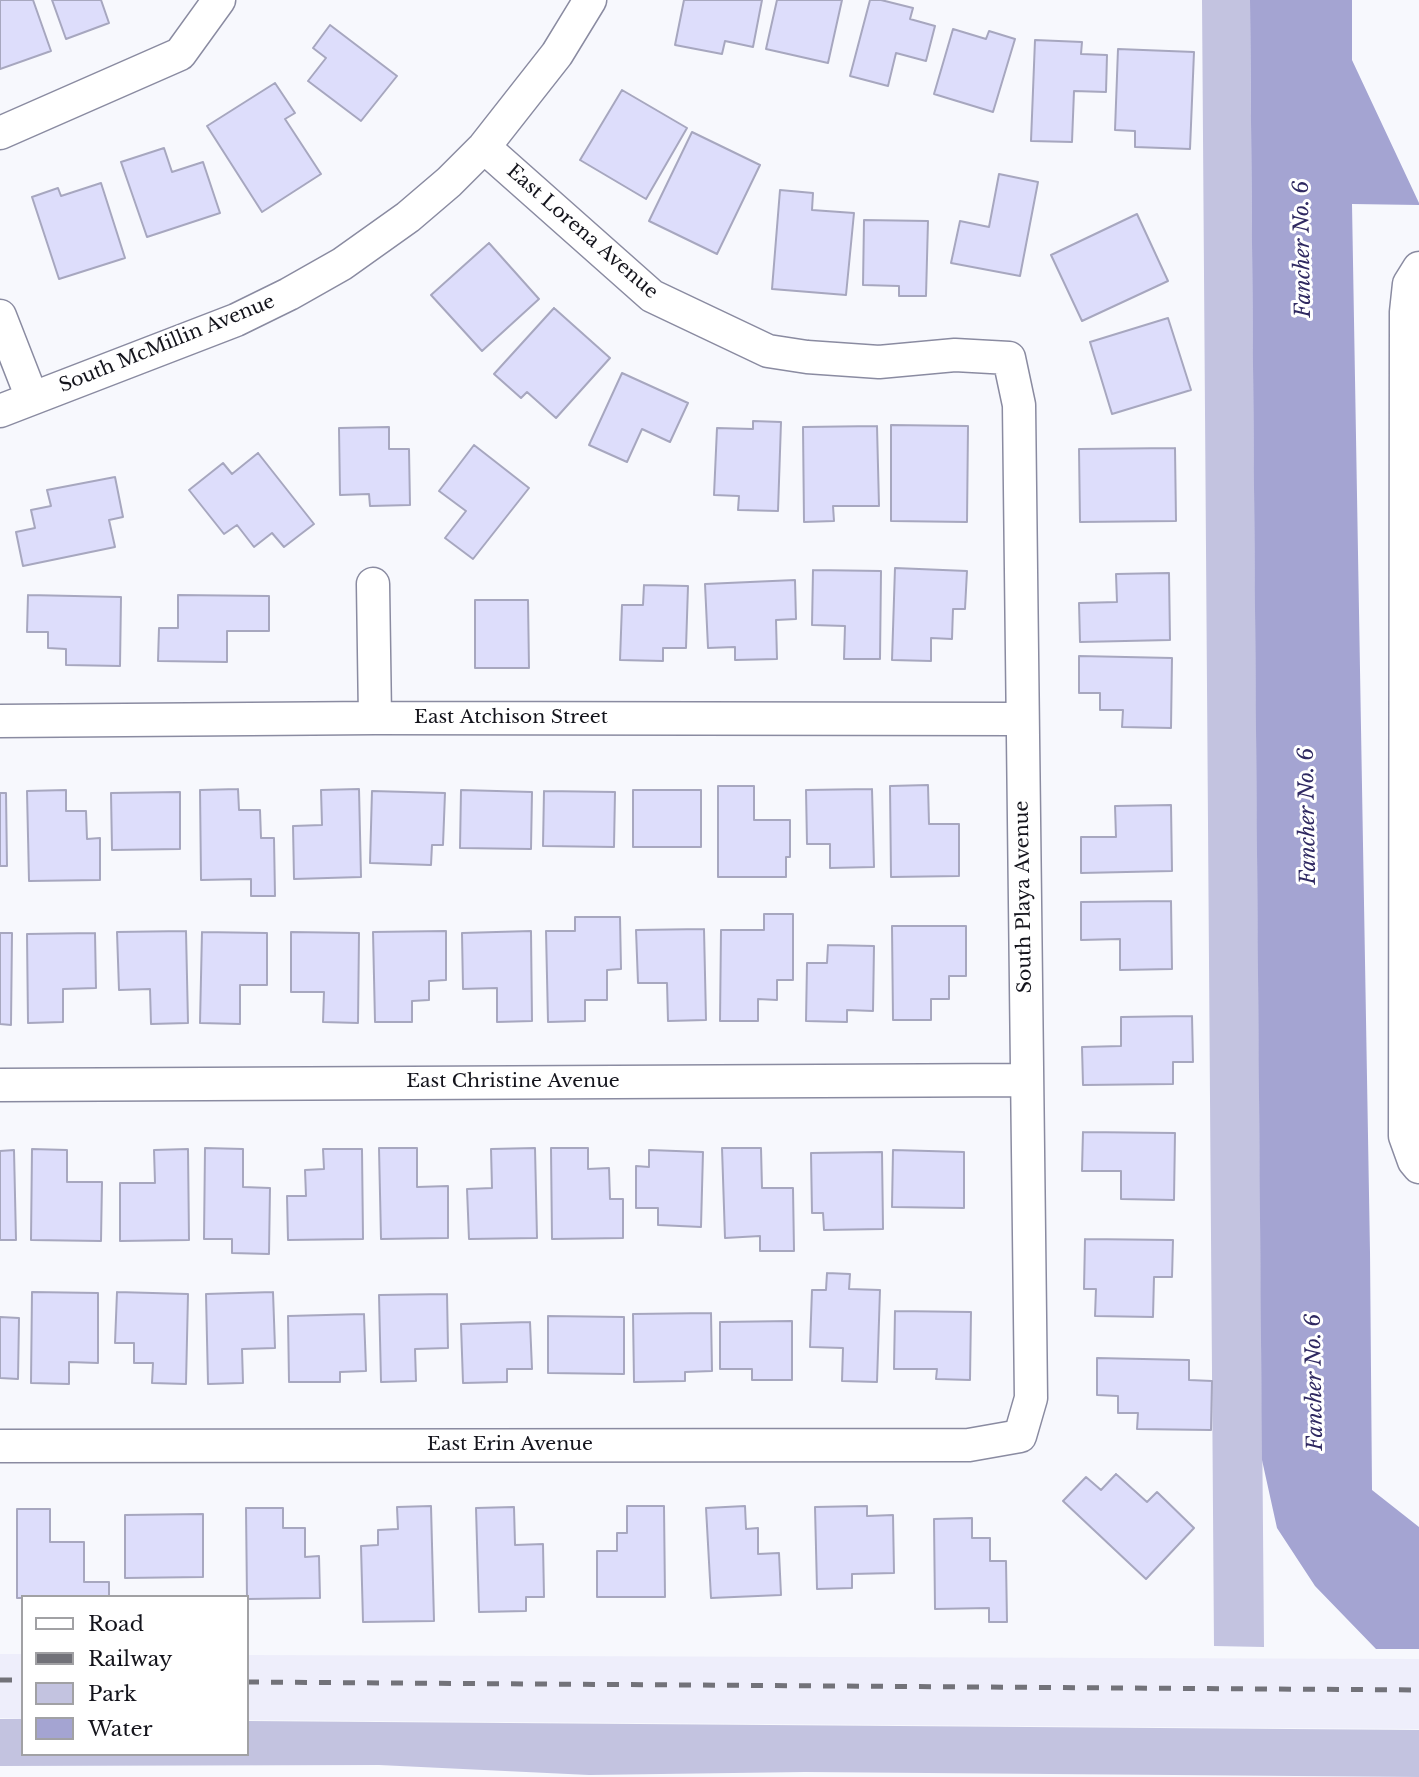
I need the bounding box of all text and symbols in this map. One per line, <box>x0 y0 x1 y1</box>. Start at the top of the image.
street label: East Lorena Avenue <box>502 160 662 304</box>
water label: Fancher No. 6 <box>1289 180 1317 318</box>
street label: South McMillin Avenue <box>56 290 278 398</box>
street label: East Atchison Street <box>414 707 608 729</box>
water label: Fancher No. 6 <box>1294 747 1322 885</box>
street label: South Playa Avenue <box>1011 800 1037 994</box>
street label: East Christine Avenue <box>406 1071 620 1093</box>
water label: Fancher No. 6 <box>1301 1313 1329 1451</box>
street label: East Erin Avenue <box>427 1434 593 1456</box>
legend <box>21 1595 248 1756</box>
text: Road <box>88 1611 144 1637</box>
text: Railway <box>88 1646 172 1672</box>
text: Park <box>88 1681 137 1707</box>
text: Water <box>88 1716 152 1742</box>

